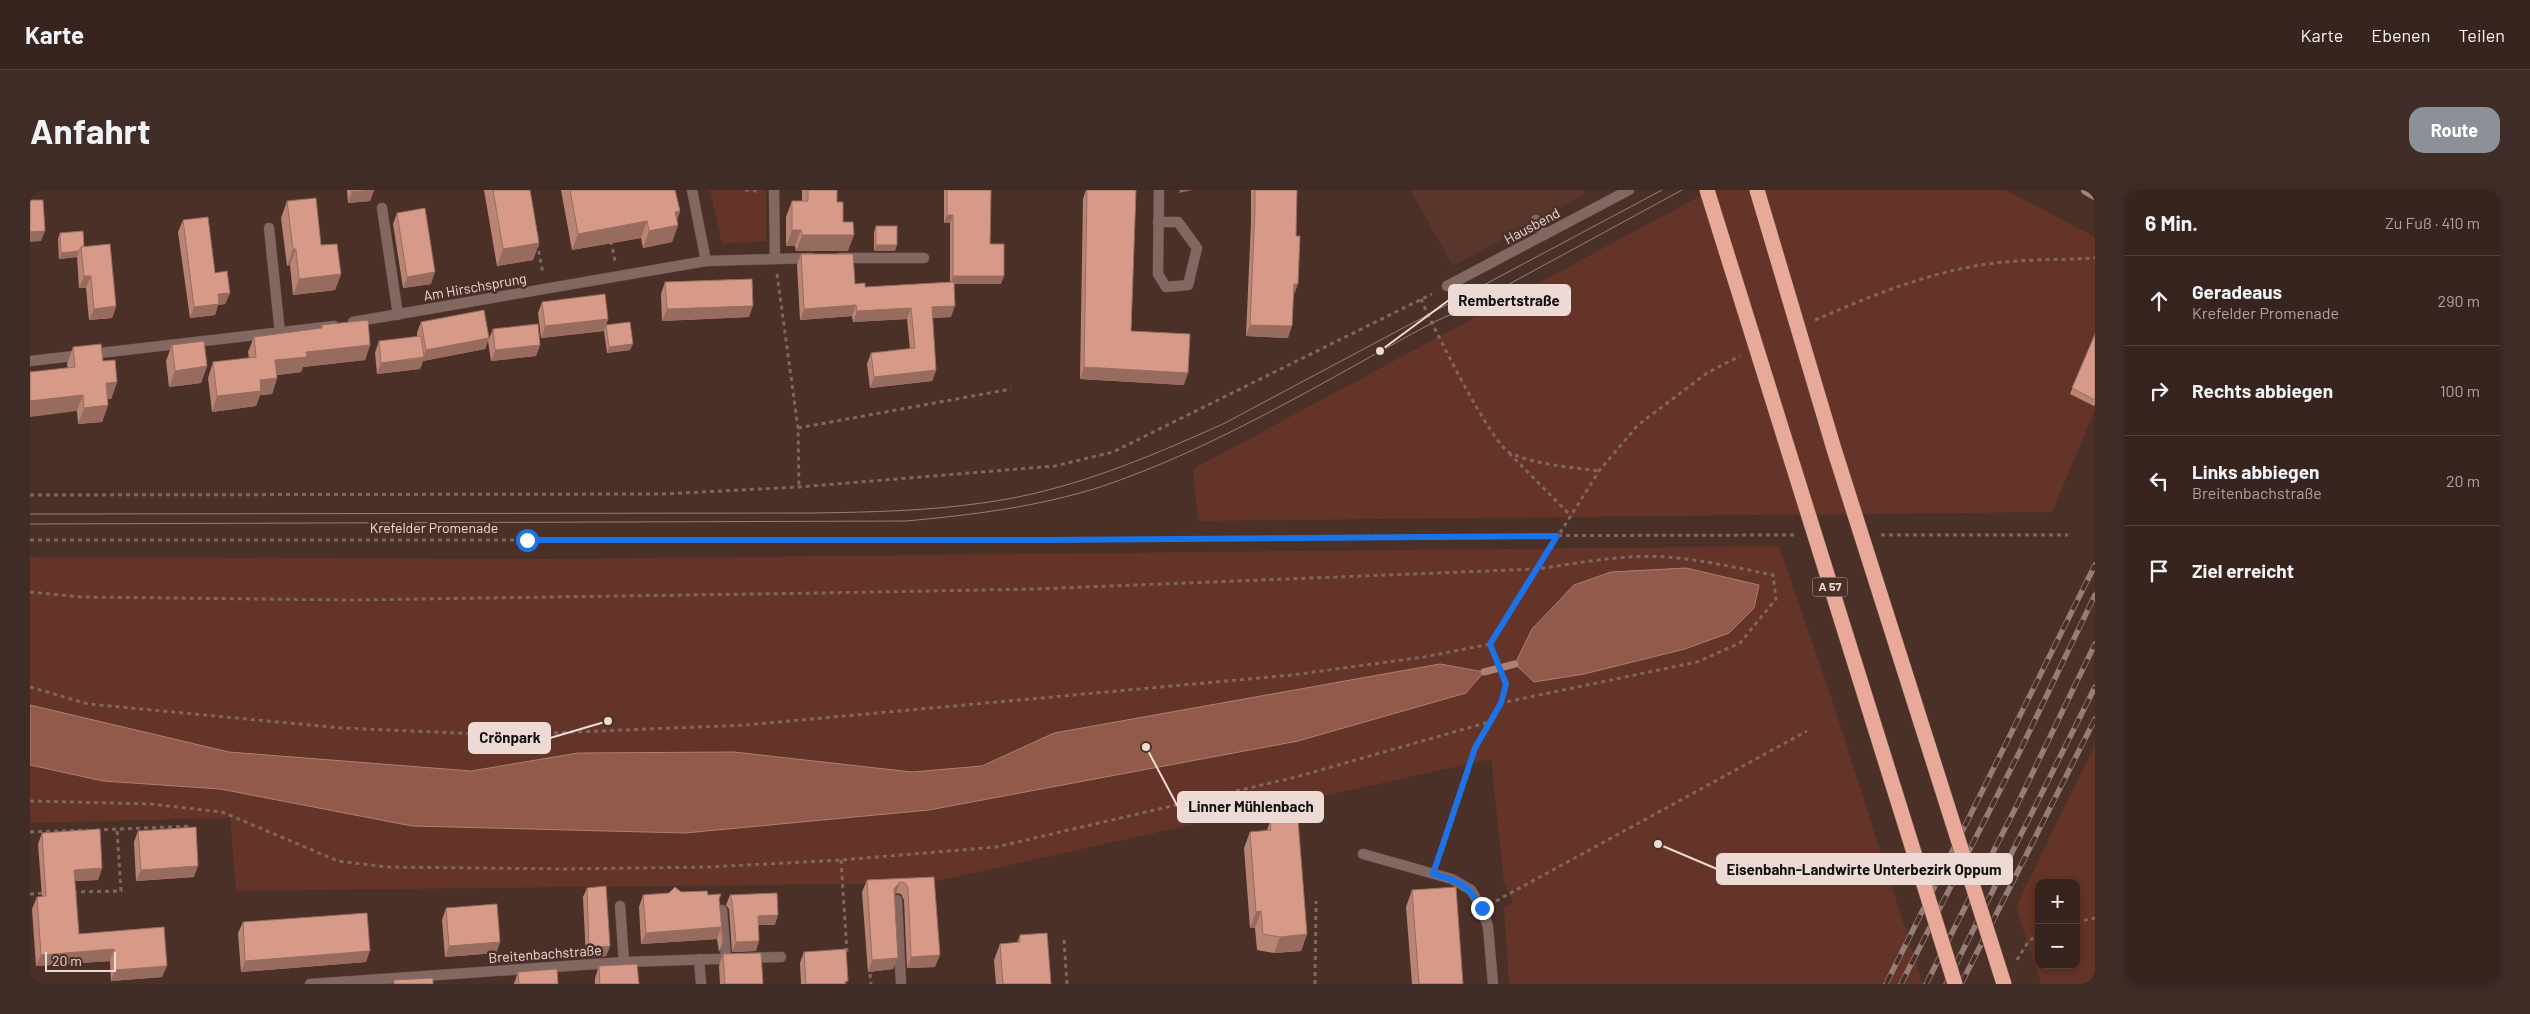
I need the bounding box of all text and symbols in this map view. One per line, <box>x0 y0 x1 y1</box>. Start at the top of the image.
text: Karte <box>25 20 84 49</box>
text: Karte <box>2300 24 2343 46</box>
text: Ebenen <box>2371 24 2430 46</box>
text: Teilen <box>2458 24 2505 46</box>
button: Route <box>2409 107 2500 153</box>
text: Anfahrt <box>30 109 150 151</box>
street label: Hausbend <box>1501 204 1563 247</box>
text: 6 Min. <box>2145 210 2198 235</box>
text: Zu Fuß · 410 m <box>2385 213 2480 232</box>
street label: Am Hirschsprung <box>422 269 528 304</box>
text: Geradeaus <box>2192 280 2282 303</box>
callout: Rembertstraße <box>1449 285 1570 315</box>
icon: ahead <box>2145 287 2173 315</box>
text: Rembertstraße <box>1458 291 1560 309</box>
text: 290 m <box>2438 291 2480 310</box>
text: Krefelder Promenade <box>2192 303 2339 322</box>
icon: right <box>2145 377 2173 405</box>
text: Rechts abbiegen <box>2192 379 2333 402</box>
text: 100 m <box>2440 381 2480 400</box>
text: Links abbiegen <box>2192 460 2319 483</box>
icon: left <box>2145 467 2173 495</box>
text: 20 m <box>2446 471 2480 490</box>
text: Breitenbachstraße <box>2192 483 2322 502</box>
street label: Krefelder Promenade <box>370 519 498 536</box>
route start <box>516 529 539 552</box>
icon: arrive <box>2145 557 2173 585</box>
text: Ziel erreicht <box>2192 559 2294 582</box>
road number: A 57 <box>1812 578 1848 597</box>
callout: Crönpark <box>469 723 550 753</box>
text: Crönpark <box>479 728 541 746</box>
callout: Linner Mühlenbach <box>1178 792 1323 822</box>
text: Linner Mühlenbach <box>1188 797 1314 815</box>
callout: Eisenbahn-Landwirte Unterbezirk Oppum <box>1717 854 2012 884</box>
text: Eisenbahn-Landwirte Unterbezirk Oppum <box>1726 860 2002 878</box>
map controls <box>2035 879 2080 969</box>
button: + <box>2035 879 2080 924</box>
route end <box>1471 897 1494 920</box>
button: − <box>2035 924 2080 969</box>
street label: Breitenbachstraße <box>488 941 602 966</box>
scale bar <box>45 949 116 972</box>
text: 20 m <box>52 952 82 969</box>

